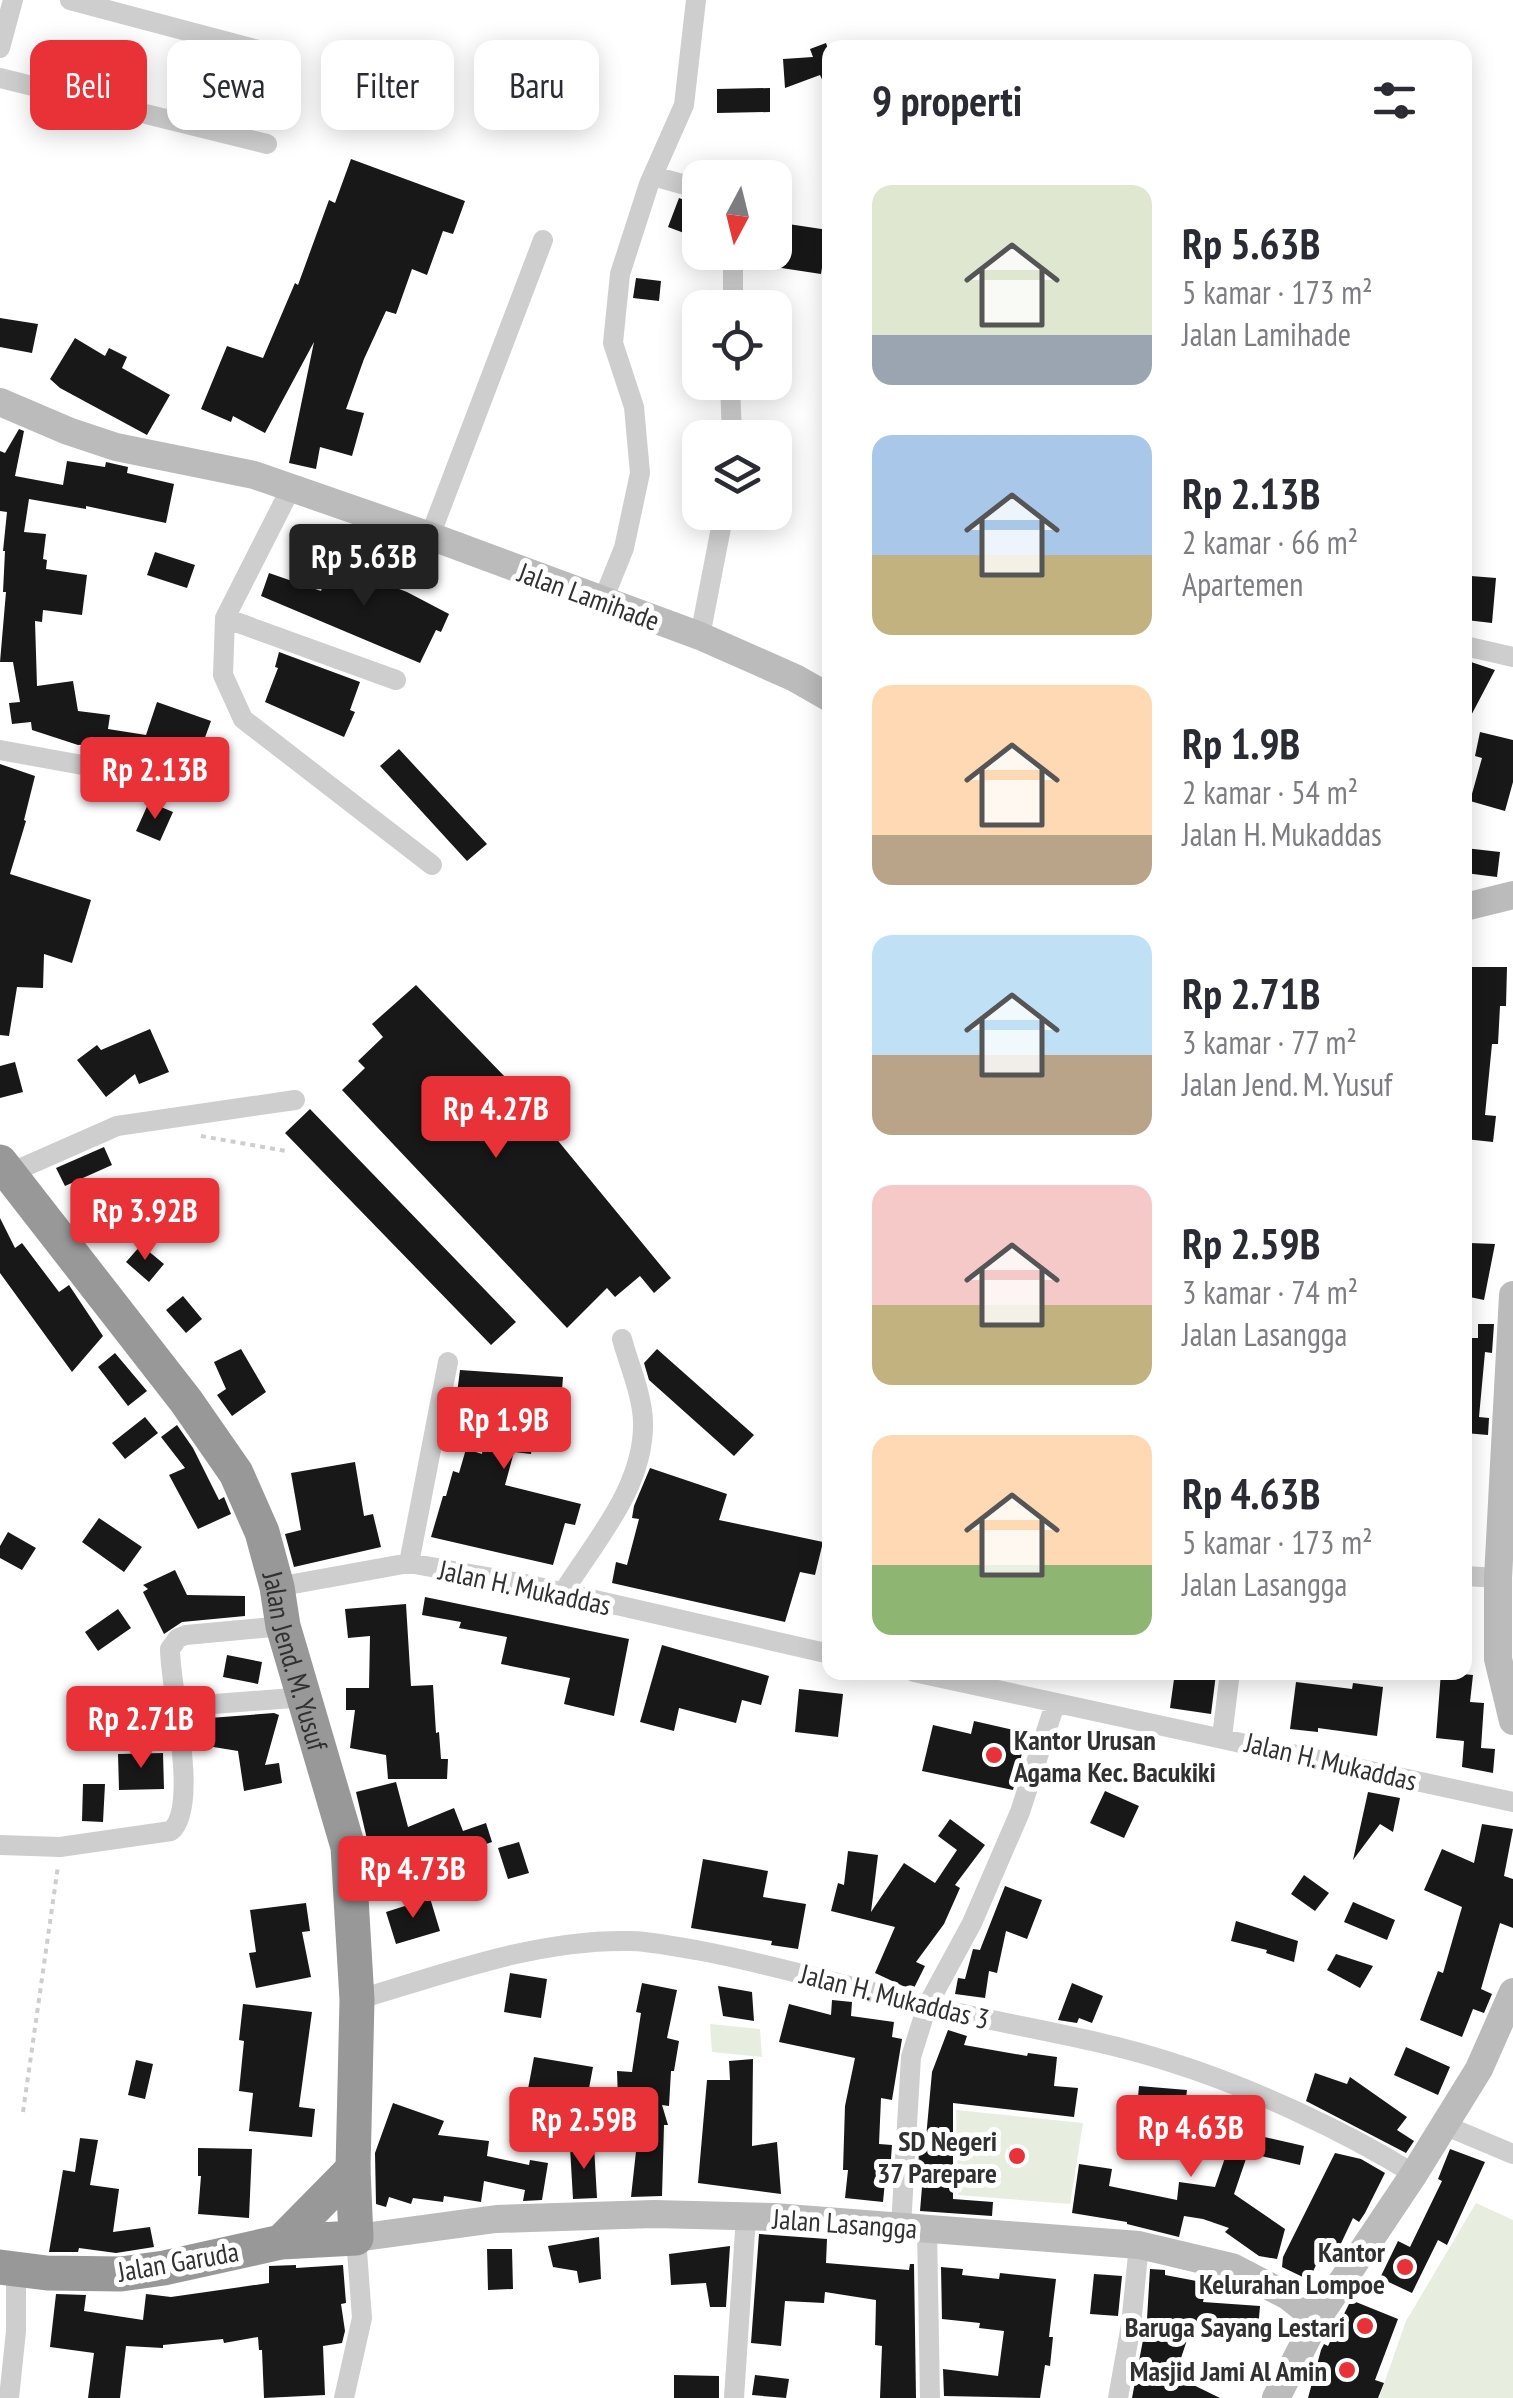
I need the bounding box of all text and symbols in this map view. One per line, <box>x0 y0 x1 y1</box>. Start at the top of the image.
chip: Beli <box>30 40 147 130</box>
chip: Sewa <box>167 40 301 130</box>
chip: Filter <box>321 40 454 130</box>
chip: Baru <box>474 40 599 130</box>
text: 9 properti <box>872 73 1022 128</box>
icon: filters <box>1367 73 1422 128</box>
north arrow <box>682 160 792 270</box>
map controls <box>682 160 792 530</box>
text: Rp 5.63B <box>1182 216 1320 271</box>
icon: home <box>952 225 1072 345</box>
text: 5 kamar · 173 m² <box>1182 271 1373 313</box>
button: locate <box>682 290 792 400</box>
text: Jalan Lamihade <box>1182 313 1351 355</box>
button: layers <box>682 420 792 530</box>
text: Rp 2.13B <box>1182 466 1320 521</box>
icon: home <box>952 475 1072 595</box>
text: 2 kamar · 66 m² <box>1182 521 1358 563</box>
pin: Rp 5.63B <box>261 524 467 609</box>
text: Rp 5.63B <box>311 535 417 577</box>
street label: Jalan Lamihade <box>512 553 665 639</box>
text: Apartemen <box>1182 563 1303 605</box>
text: Rp 1.9B <box>1182 716 1300 771</box>
icon: home <box>952 725 1072 845</box>
pin: Rp 2.13B <box>52 737 258 822</box>
text: Rp 2.13B <box>102 748 208 790</box>
text: 2 kamar · 54 m² <box>1182 771 1358 813</box>
text: Jalan H. Mukaddas <box>1182 813 1382 855</box>
text: Rp 2.71B <box>1182 966 1320 1021</box>
icon: home <box>952 975 1072 1095</box>
text: 3 kamar · 77 m² <box>1182 1021 1357 1063</box>
text: Jalan Jend. M. Yusuf <box>1182 1063 1392 1105</box>
pin: Rp 4.27B <box>393 1076 599 1161</box>
text: Rp 4.27B <box>443 1087 549 1129</box>
pin: Rp 3.92B <box>42 1178 248 1263</box>
text: Rp 3.92B <box>92 1189 198 1231</box>
text: Rp 2.59B <box>1182 1216 1320 1271</box>
icon: home <box>952 1225 1072 1345</box>
text: 3 kamar · 74 m² <box>1182 1271 1358 1313</box>
text: Jalan Lasangga <box>1182 1313 1347 1355</box>
pin: Rp 1.9B <box>412 1387 596 1472</box>
text: Rp 1.9B <box>459 1398 549 1440</box>
text: Rp 4.63B <box>1182 1466 1320 1521</box>
icon: home <box>952 1475 1072 1595</box>
text: 5 kamar · 173 m² <box>1182 1521 1373 1563</box>
street label: Jalan H. Mukaddas <box>435 1551 614 1623</box>
text: Jalan Lasangga <box>1182 1563 1347 1605</box>
street label: Jalan Jend. M. Yusuf <box>255 1566 338 1756</box>
pin: Rp 2.71B <box>38 1686 244 1771</box>
text: Rp 2.71B <box>88 1697 194 1739</box>
place label: Kantor Urusan Agama Kec. Bacukiki <box>1013 1721 1216 1790</box>
street label: Jalan H. Mukaddas <box>1241 1723 1420 1799</box>
marker: Kantor Urusan Agama Kec. Bacukiki <box>983 1744 1005 1766</box>
pin: Rp 4.73B <box>310 1836 516 1921</box>
text: Rp 4.73B <box>360 1847 466 1889</box>
street label: Jalan H. Mukaddas 3 <box>796 1954 993 2037</box>
pin: Rp 2.59B <box>481 2087 687 2172</box>
pin: Rp 4.63B <box>1088 2095 1294 2180</box>
text: Rp 2.59B <box>531 2098 637 2140</box>
text: Rp 4.63B <box>1138 2106 1244 2148</box>
place label: SD Negeri 37 Parepare <box>877 2122 997 2191</box>
marker: SD Negeri 37 Parepare <box>1006 2145 1028 2167</box>
street label: Jalan Lasangga <box>771 2199 918 2247</box>
street label: Jalan Garuda <box>114 2232 241 2290</box>
place label: Kantor Kelurahan Lompoe <box>1199 2233 1386 2302</box>
marker: Kantor Kelurahan Lompoe <box>1394 2256 1416 2278</box>
place label: Baruga Sayang Lestari <box>1125 2308 1345 2345</box>
marker: Baruga Sayang Lestari <box>1354 2315 1376 2337</box>
place label: Masjid Jami Al Amin <box>1130 2352 1327 2389</box>
marker: Masjid Jami Al Amin <box>1336 2359 1358 2381</box>

